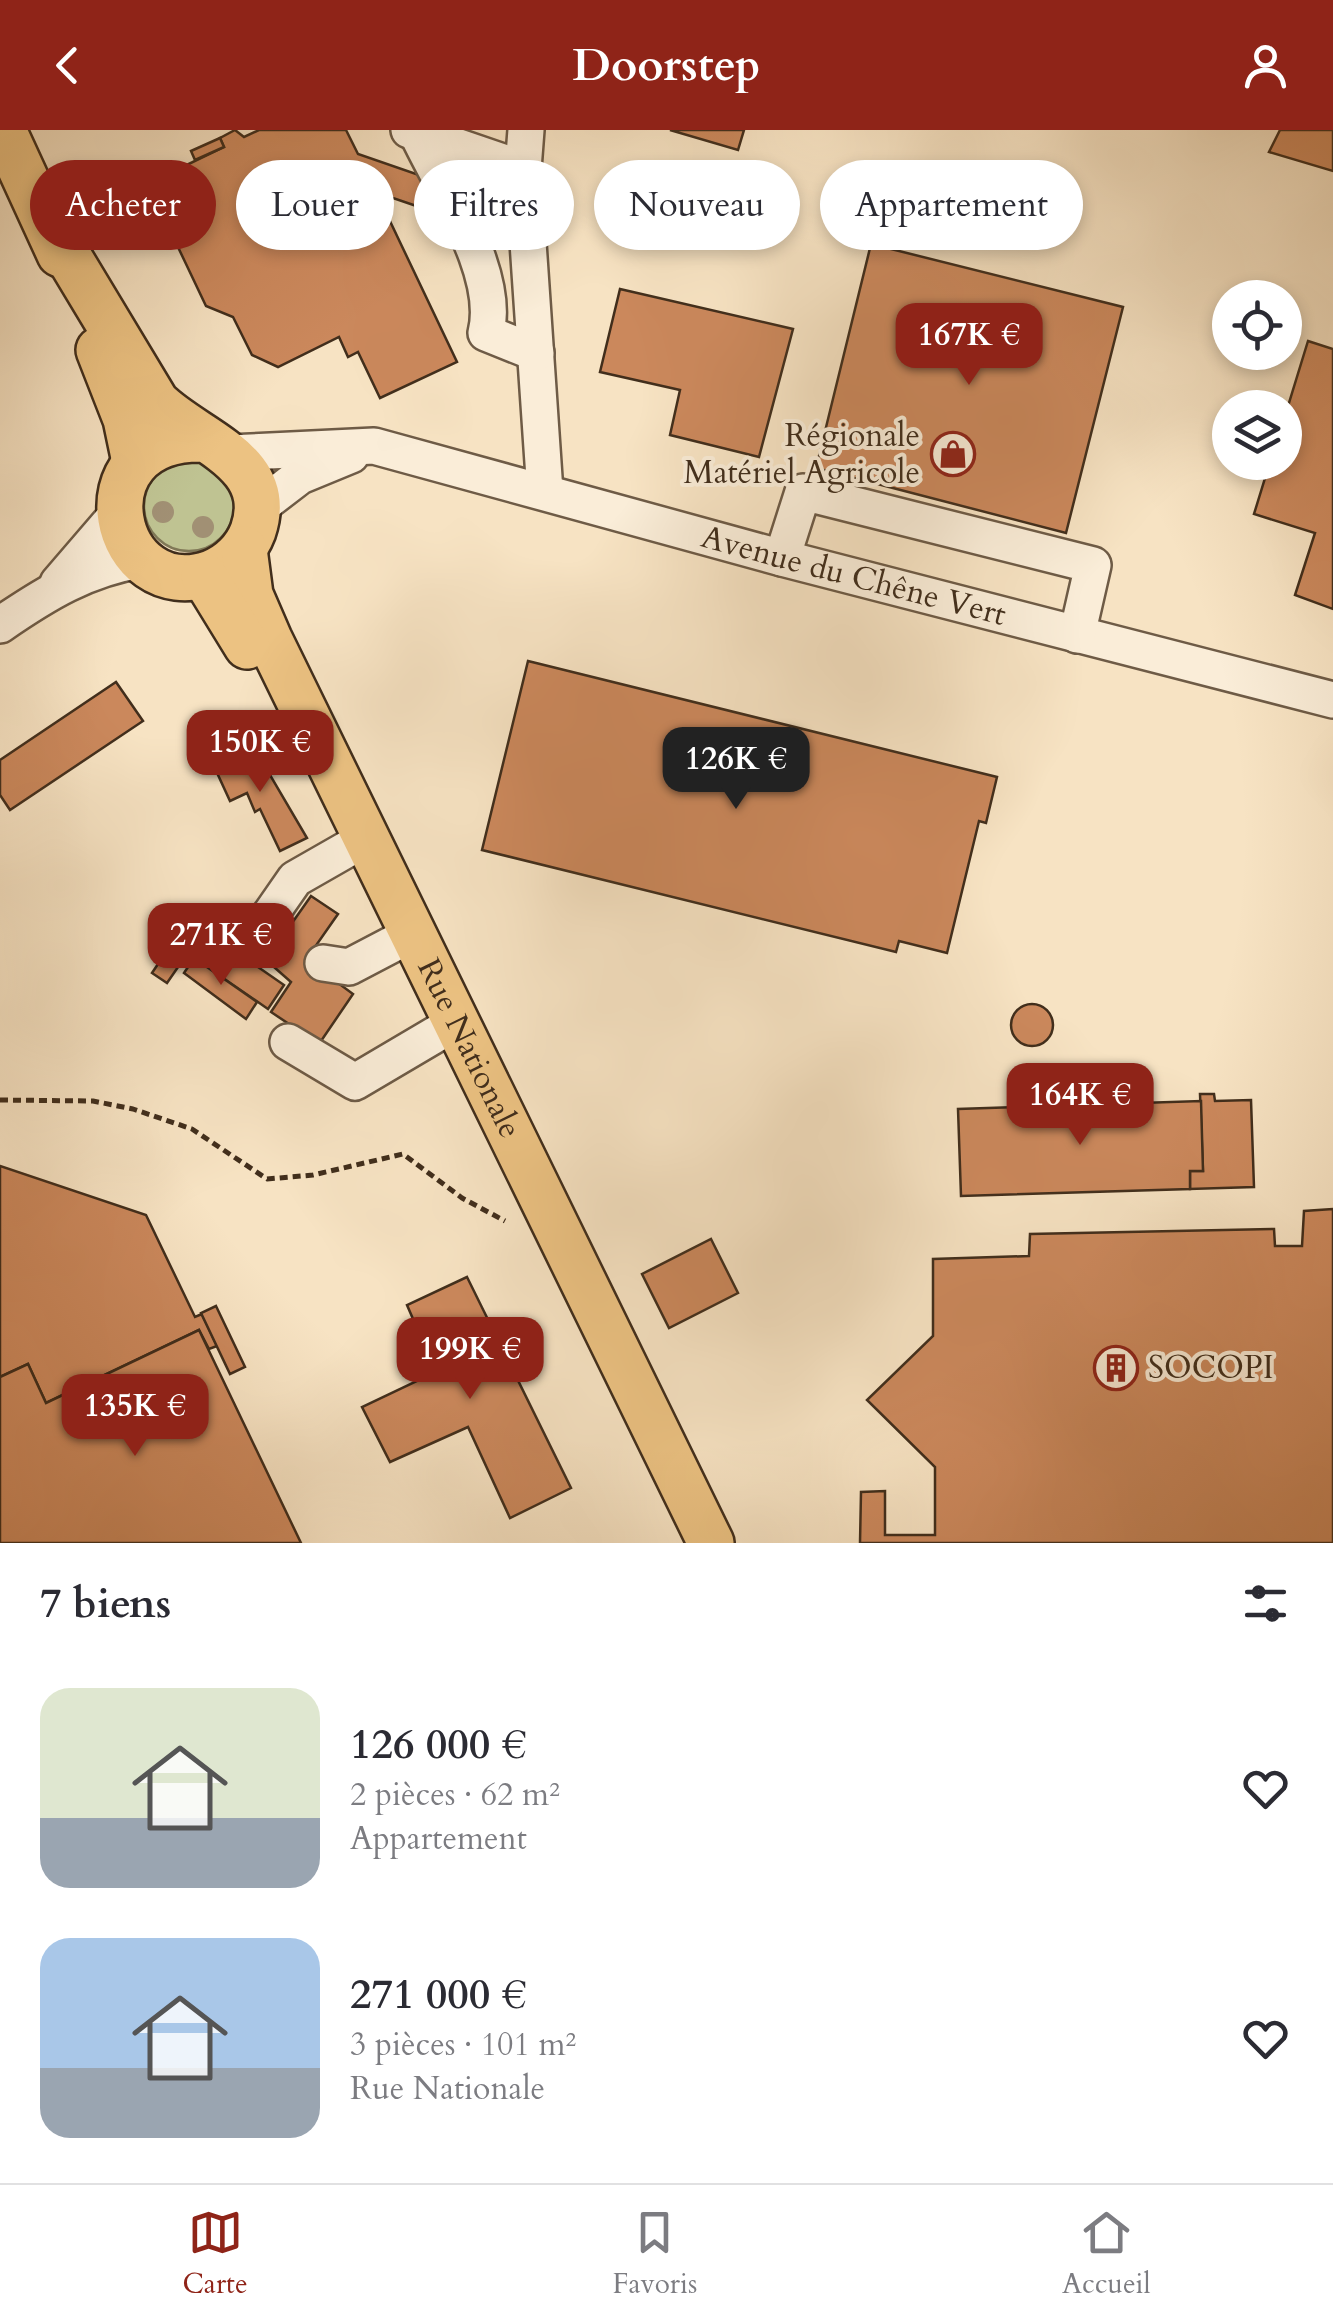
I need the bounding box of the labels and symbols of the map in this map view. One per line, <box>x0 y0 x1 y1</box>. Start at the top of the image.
pin: 167K € <box>888 303 1050 388</box>
place label: Régionale Matériel Agricole <box>684 414 920 495</box>
shop icon: Régionale Matériel Agricole <box>930 431 976 477</box>
street label: Avenue du Chêne Vert <box>696 515 1011 637</box>
pin: 150K € <box>179 710 341 795</box>
pin: 126K € <box>655 727 817 812</box>
pin: 271K € <box>140 903 302 988</box>
street label: Rue Nationale <box>407 951 532 1146</box>
pin: 164K € <box>999 1063 1161 1148</box>
pin: 199K € <box>389 1317 551 1402</box>
building icon: SOCOPI <box>1093 1345 1139 1391</box>
place label: SOCOPI <box>1148 1346 1274 1390</box>
pin: 135K € <box>54 1374 216 1459</box>

